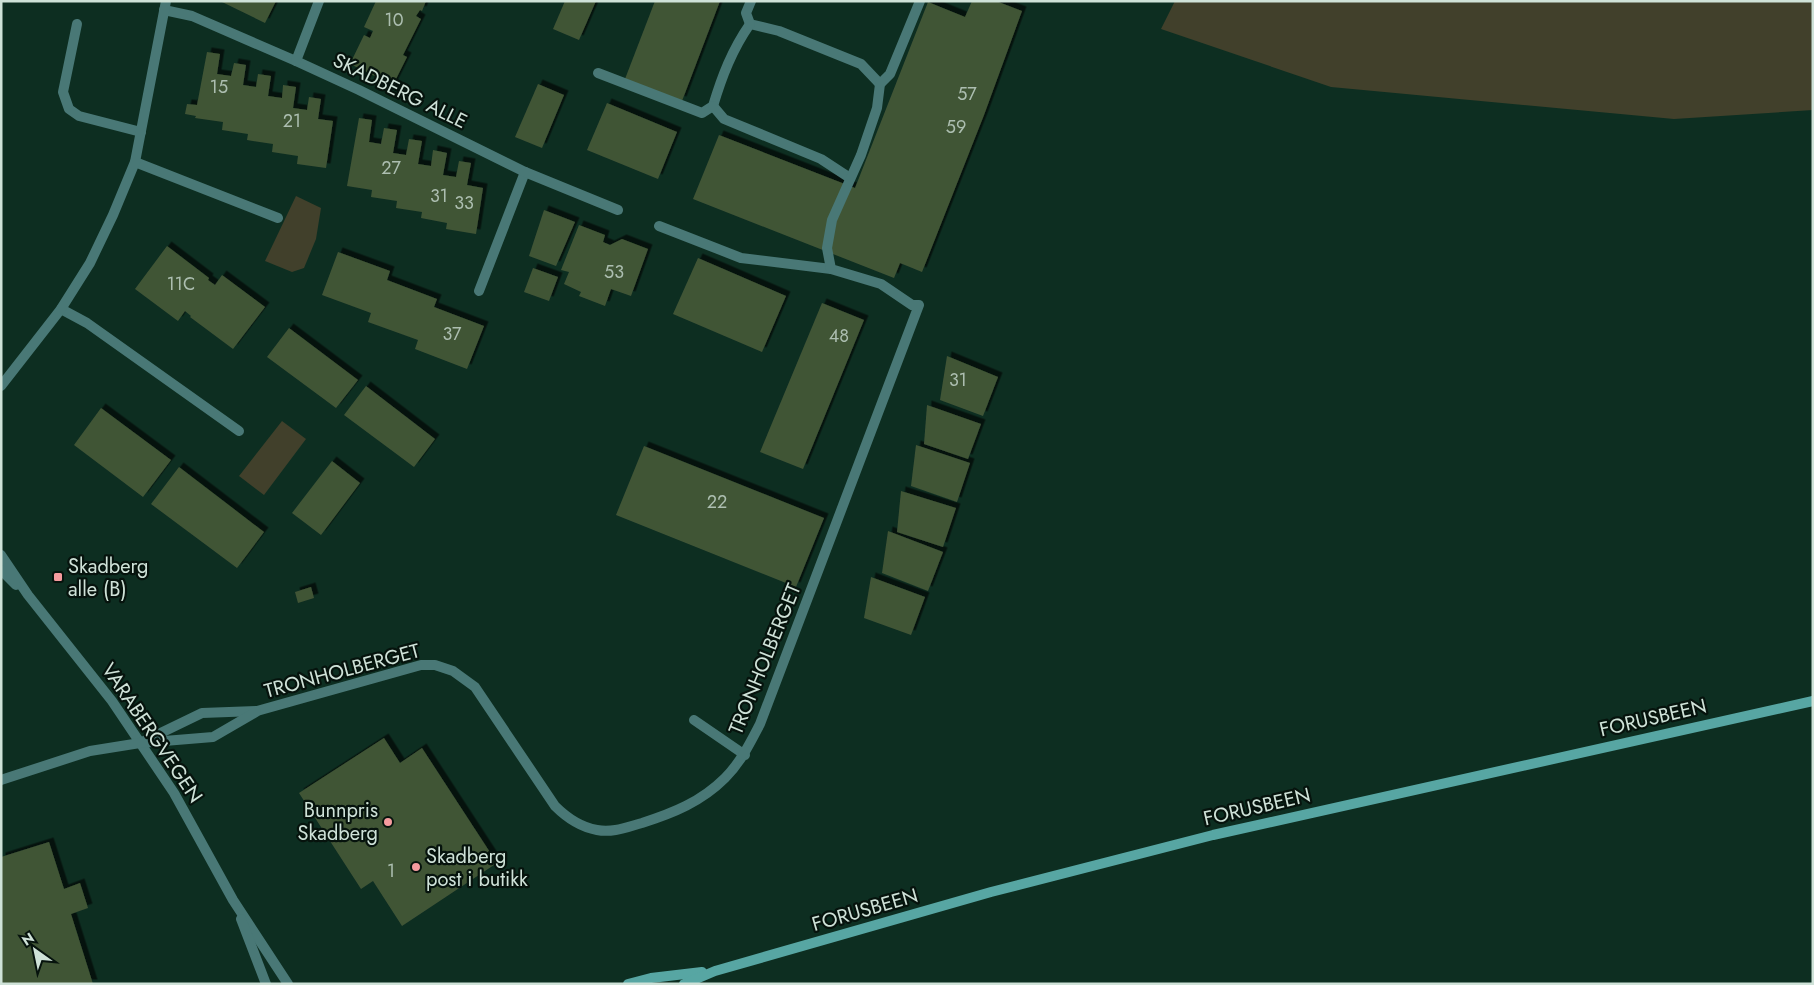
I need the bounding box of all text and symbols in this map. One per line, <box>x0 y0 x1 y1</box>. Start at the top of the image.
house number: 10 <box>385 7 404 33</box>
street label: SKADBERG ALLE <box>328 46 472 136</box>
house number: 15 <box>210 74 228 100</box>
house number: 57 <box>957 81 977 107</box>
house number: 21 <box>283 108 301 134</box>
house number: 59 <box>946 114 966 140</box>
house number: 27 <box>381 155 401 181</box>
house number: 31 <box>430 183 448 209</box>
house number: 33 <box>454 190 474 216</box>
house number: 53 <box>604 259 624 285</box>
house number: 11C <box>167 271 195 297</box>
house number: 37 <box>442 321 462 347</box>
house number: 48 <box>829 323 849 349</box>
house number: 31 <box>949 367 967 393</box>
house number: 22 <box>707 489 727 515</box>
place label: Skadberg alle (B) <box>68 552 148 604</box>
marker: Skadberg alle (B) <box>52 571 64 583</box>
street label: TRONHOLBERGET <box>722 579 809 739</box>
street label: TRONHOLBERGET <box>261 636 424 706</box>
street label: VARABERGVEGEN <box>94 657 210 809</box>
street label: FORUSBEEN <box>1597 692 1709 744</box>
street label: FORUSBEEN <box>1201 781 1313 833</box>
place label: Bunnpris Skadberg <box>298 796 378 848</box>
marker: Bunnpris Skadberg <box>382 816 394 828</box>
place label: Skadberg post i butikk <box>426 842 528 894</box>
house number: 1 <box>387 858 395 884</box>
marker: Skadberg post i butikk <box>410 861 422 873</box>
street label: FORUSBEEN <box>809 881 921 939</box>
north arrow <box>10 925 60 975</box>
text: N <box>18 928 38 951</box>

